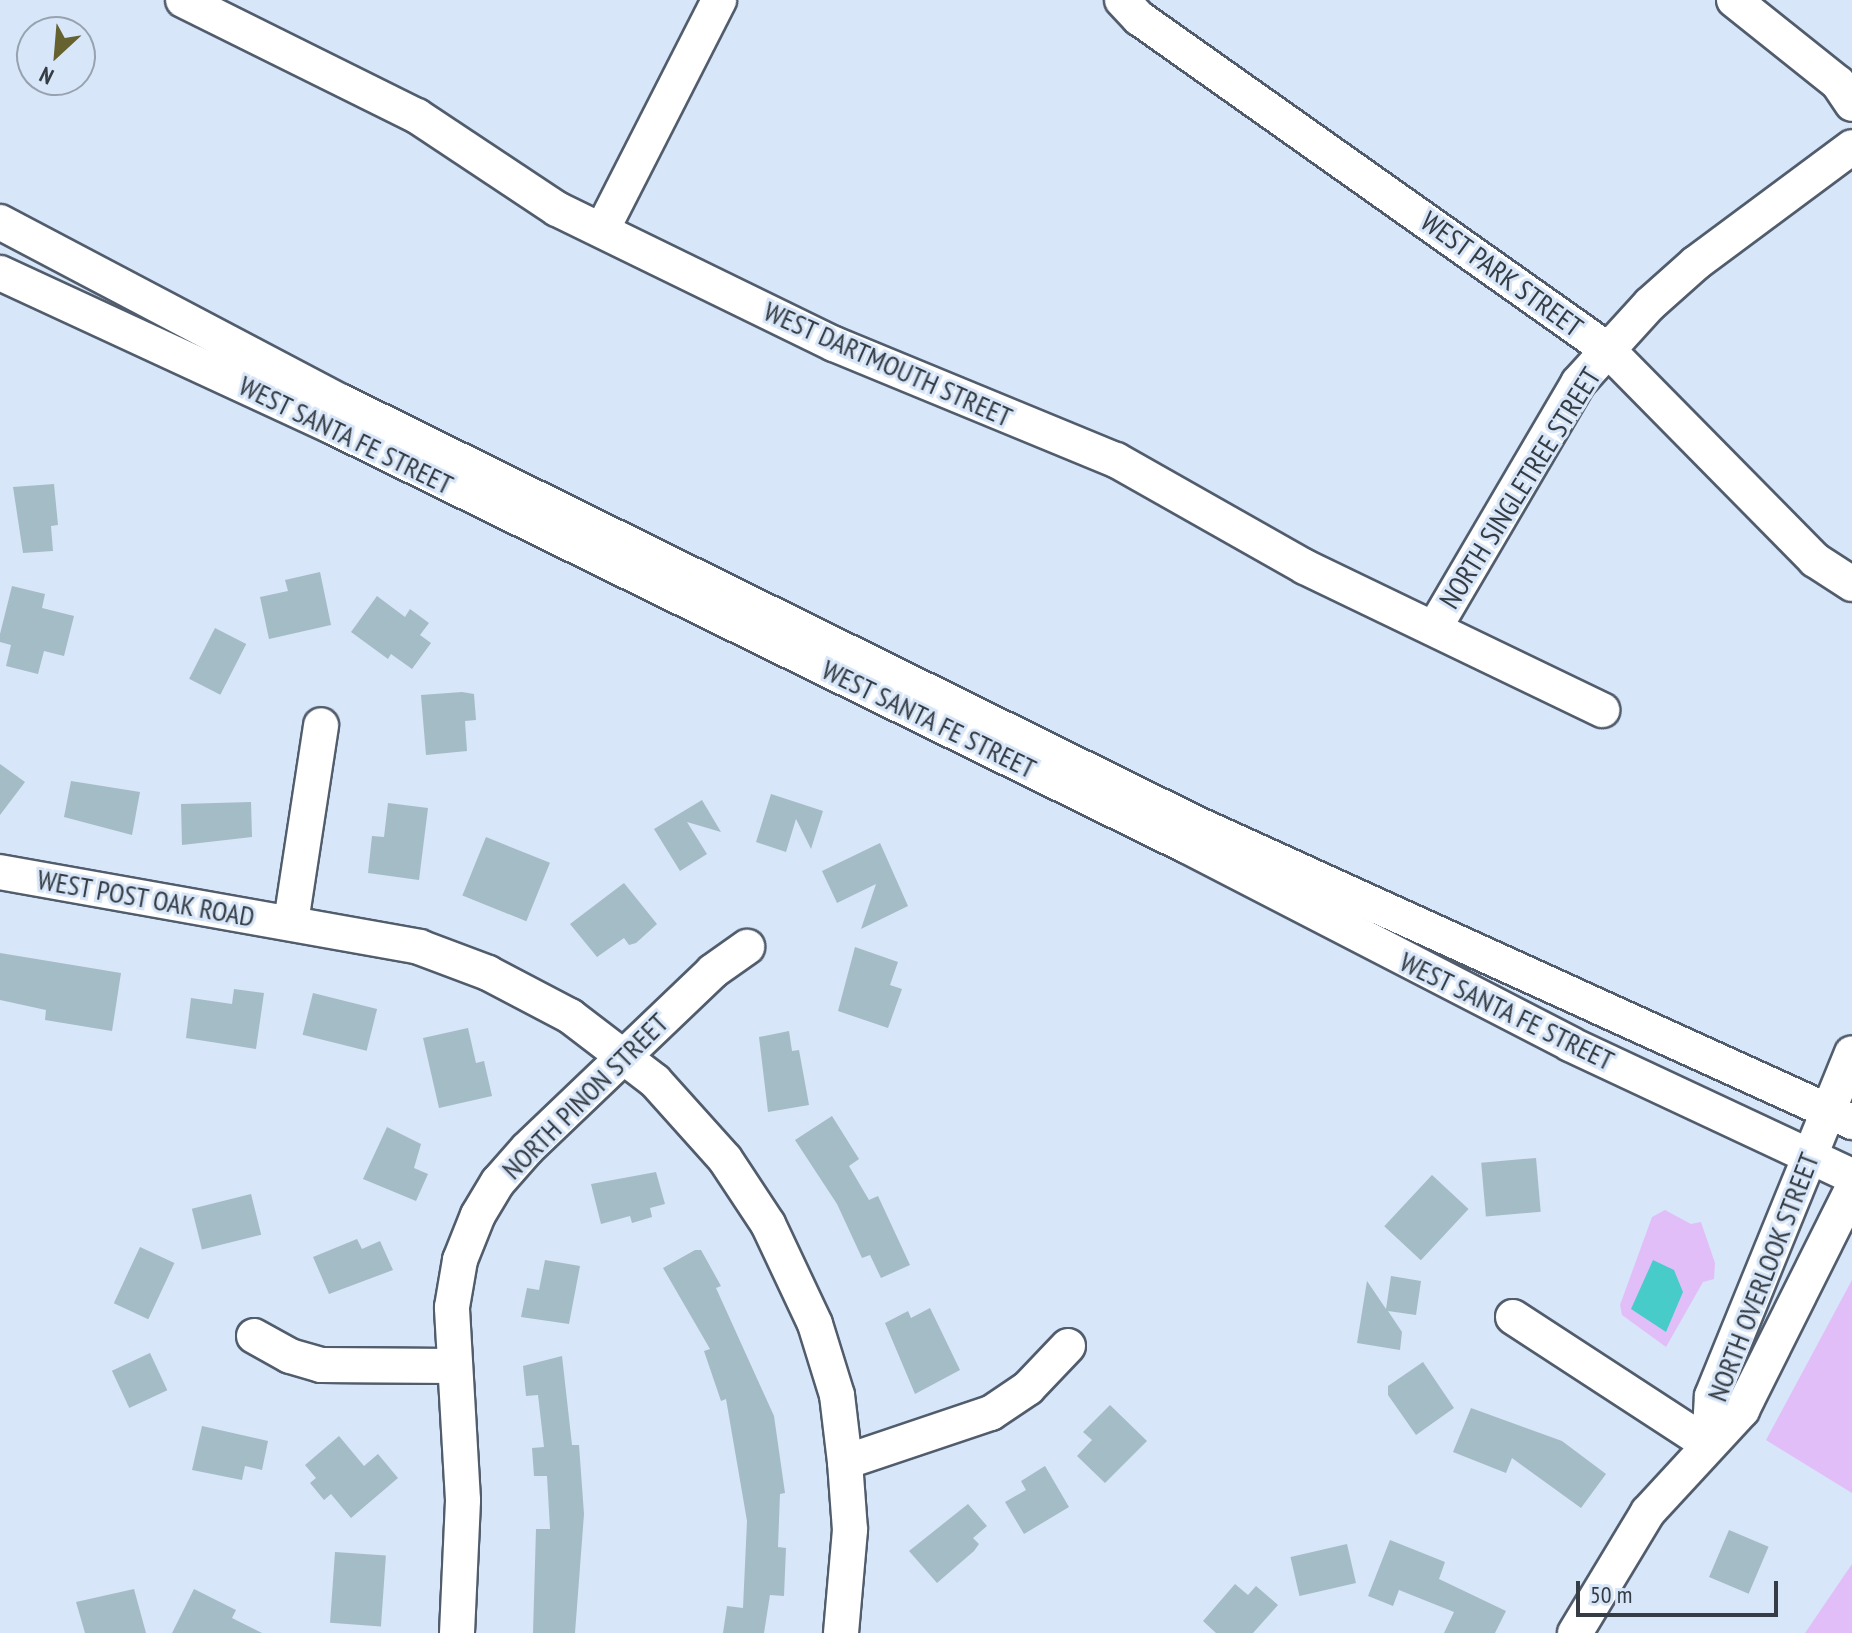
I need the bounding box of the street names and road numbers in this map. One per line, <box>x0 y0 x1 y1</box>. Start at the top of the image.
street label: WEST PARK STREET <box>1414 204 1590 344</box>
street label: WEST DARTMOUTH STREET <box>758 294 1018 434</box>
street label: NORTH SINGLETREE STREET <box>1432 361 1608 615</box>
street label: WEST SANTA FE STREET <box>233 368 459 502</box>
street label: WEST SANTA FE STREET <box>816 652 1042 786</box>
street label: WEST POST OAK ROAD <box>34 862 258 934</box>
street label: WEST SANTA FE STREET <box>1394 944 1620 1078</box>
street label: NORTH PINON STREET <box>495 1006 675 1186</box>
street label: NORTH OVERLOOK STREET <box>1700 1148 1826 1406</box>

